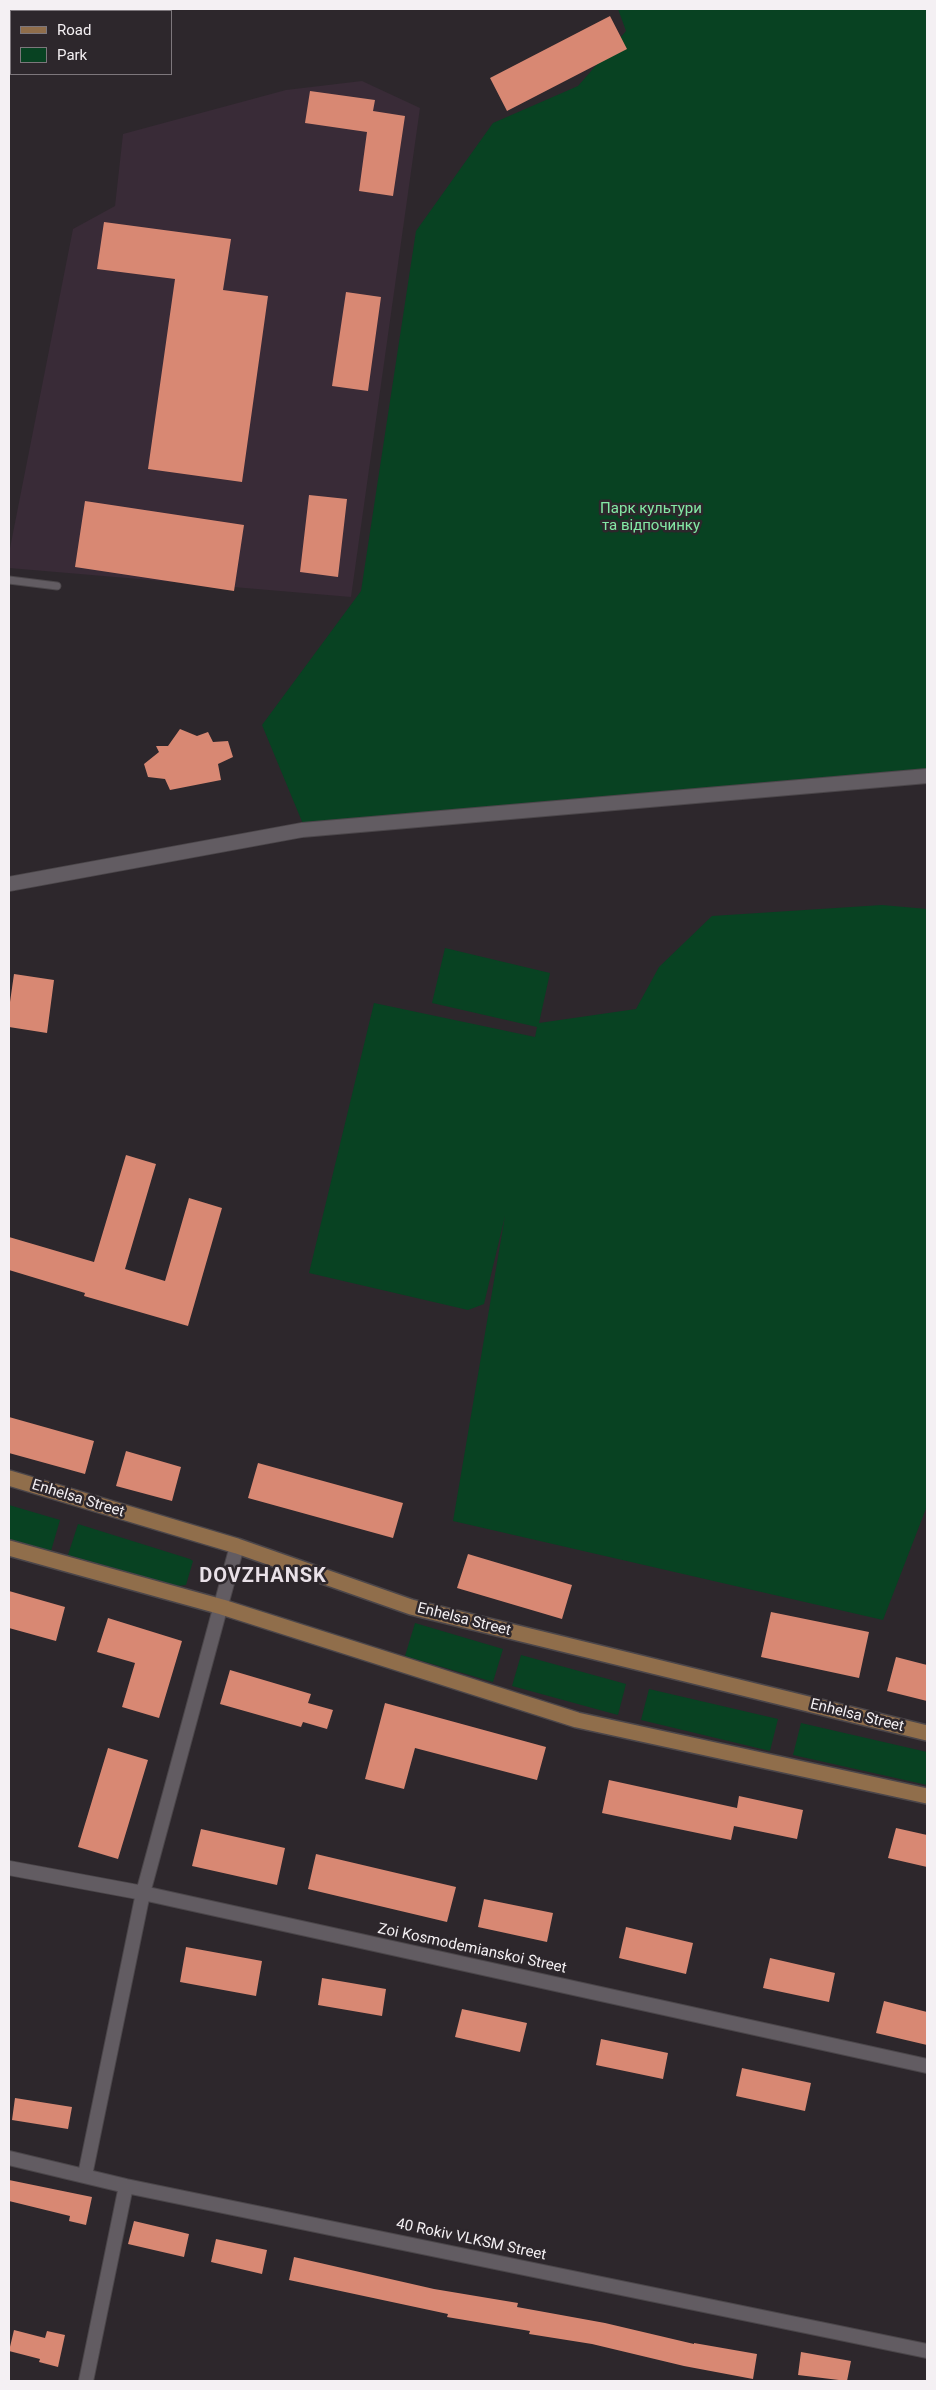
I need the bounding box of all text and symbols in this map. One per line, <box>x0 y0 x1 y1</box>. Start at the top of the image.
legend <box>10 10 172 75</box>
text: Road <box>57 21 91 39</box>
text: Park <box>57 46 87 64</box>
park label: Парк культури та відпочинку <box>600 500 702 535</box>
street label: Enhelsa Street <box>30 1476 126 1522</box>
district label: DOVZHANSK <box>198 1565 328 1589</box>
street label: Enhelsa Street <box>415 1600 513 1640</box>
street label: Enhelsa Street <box>808 1696 906 1736</box>
street label: Zoi Kosmodemianskoi Street <box>376 1920 568 1978</box>
street label: 40 Rokiv VLKSM Street <box>394 2215 548 2265</box>

